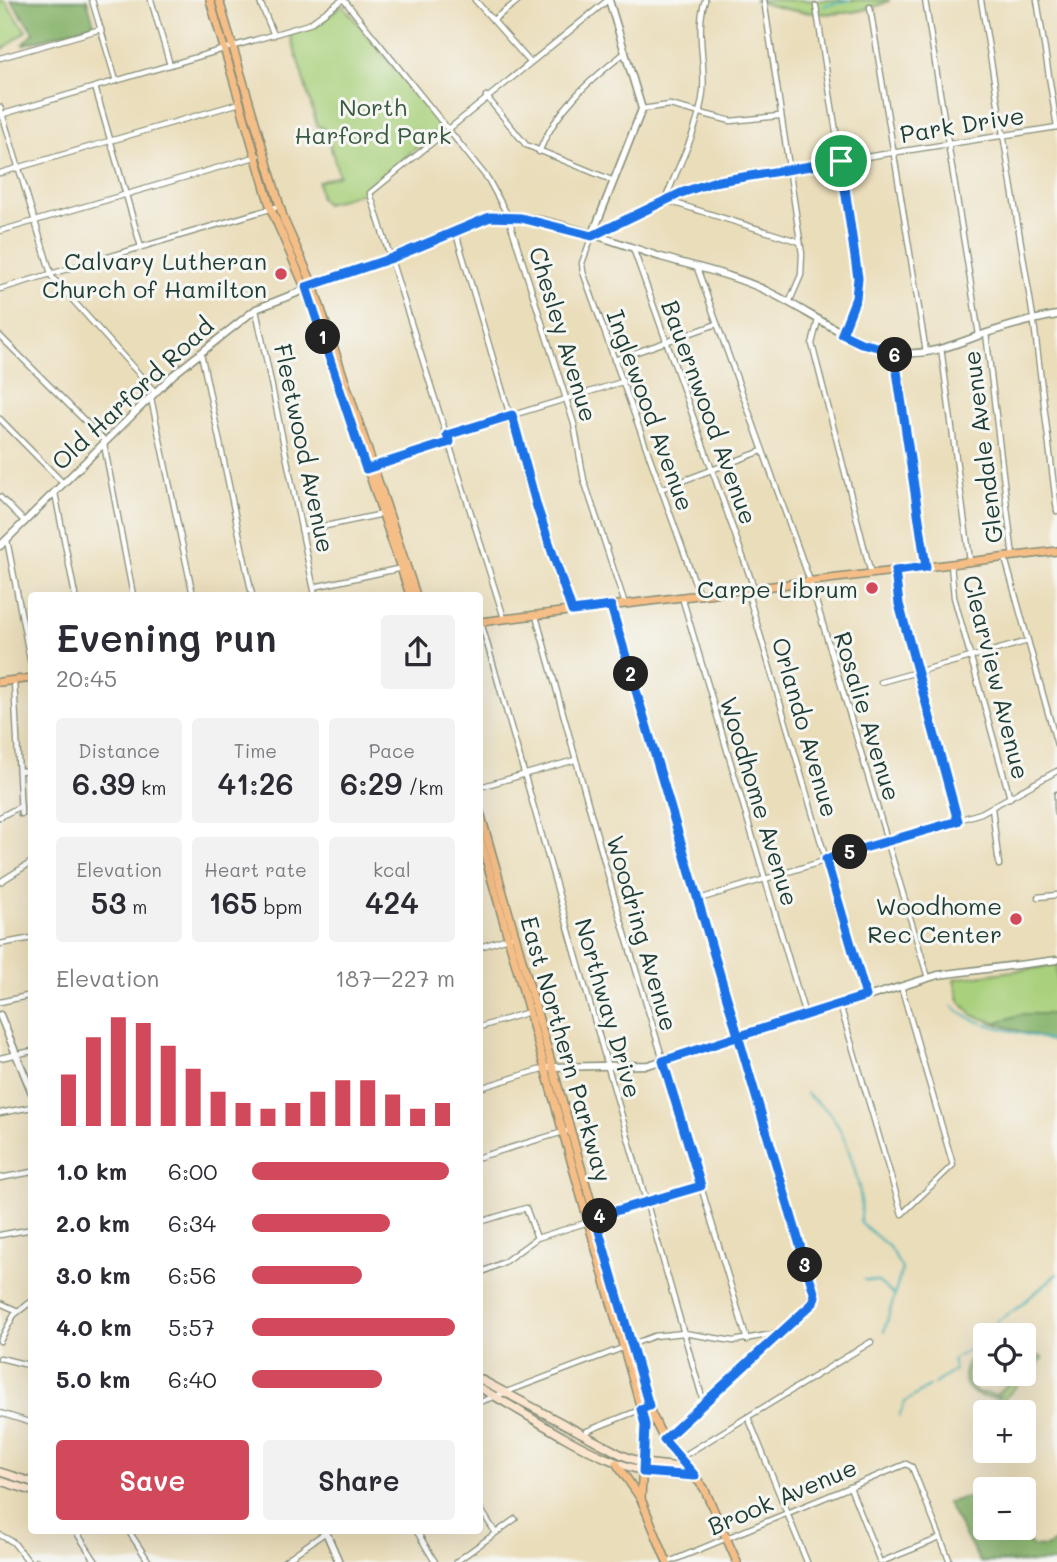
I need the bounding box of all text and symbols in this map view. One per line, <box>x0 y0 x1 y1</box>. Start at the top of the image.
park label: North Harford Park <box>294 91 452 150</box>
street label: Park Drive <box>898 99 1026 149</box>
pin <box>811 131 871 191</box>
icon: arrive <box>822 142 860 180</box>
street label: Chesley Avenue <box>523 243 605 425</box>
place label: Calvary Lutheran Church of Hamilton <box>42 245 267 304</box>
marker: Calvary Lutheran Church of Hamilton <box>273 266 289 282</box>
street label: Bauernwood Avenue <box>655 296 765 528</box>
street label: Inglewood Avenue <box>600 305 702 515</box>
street label: Old Harford Road <box>45 310 219 476</box>
pin: 1 <box>306 320 340 354</box>
text: 1 <box>318 324 327 349</box>
pin: 6 <box>878 338 912 372</box>
street label: Fleetwood Avenue <box>268 341 342 555</box>
text: 6 <box>889 342 900 367</box>
street label: Glendale Avenue <box>955 349 1009 545</box>
street label: Clearview Avenue <box>957 572 1037 782</box>
place label: Carpe Librum <box>697 573 858 604</box>
marker: Carpe Librum <box>864 580 880 596</box>
text: Evening run <box>56 612 277 662</box>
button: share <box>381 615 455 689</box>
street label: Rosalie Avenue <box>828 628 908 804</box>
street label: Orlando Avenue <box>766 634 846 820</box>
pin: 2 <box>614 656 648 692</box>
text: 2 <box>625 661 636 686</box>
text: 20:45 <box>56 663 117 693</box>
street label: Woodhome Avenue <box>713 693 807 909</box>
text: Distance <box>78 738 160 763</box>
text: Time <box>234 738 277 763</box>
text: Pace <box>369 738 415 763</box>
text: 6.39 <box>72 763 135 803</box>
text: 41:26 <box>217 763 294 803</box>
text: 6:29 <box>340 763 402 803</box>
text: km <box>135 775 166 800</box>
text: /km <box>402 775 444 800</box>
street label: Woodring Avenue <box>600 832 686 1034</box>
pin: 5 <box>832 834 868 870</box>
text: 5 <box>844 839 855 864</box>
text: Elevation <box>77 857 162 882</box>
text: Heart rate <box>204 857 307 882</box>
text: kcal <box>373 857 411 882</box>
text: 53 <box>91 882 126 922</box>
text: 165 <box>208 882 257 922</box>
text: 424 <box>365 882 419 922</box>
place label: Woodhome Rec Center <box>867 890 1002 949</box>
text: m <box>126 894 147 919</box>
text: bpm <box>257 894 303 919</box>
marker: Woodhome Rec Center <box>1008 911 1024 927</box>
street label: East Northern Parkway <box>514 913 620 1185</box>
street label: Northway Drive <box>569 915 649 1101</box>
text: Elevation <box>56 963 159 993</box>
text: 187–227 m <box>335 963 455 993</box>
text: 1.0 km <box>56 1156 127 1186</box>
text: 6:00 <box>168 1156 217 1186</box>
pin: 4 <box>582 1198 618 1234</box>
text: 4 <box>593 1203 606 1228</box>
text: 2.0 km <box>56 1208 130 1238</box>
text: 6:34 <box>168 1208 216 1238</box>
pin: 3 <box>788 1248 822 1282</box>
text: 3 <box>799 1252 810 1277</box>
text: 3.0 km <box>56 1260 131 1290</box>
text: 6:56 <box>168 1260 216 1290</box>
text: 4.0 km <box>56 1312 131 1342</box>
text: 5:57 <box>168 1312 215 1342</box>
map controls <box>973 1323 1036 1540</box>
button: locate <box>973 1323 1036 1386</box>
text: 5.0 km <box>56 1364 130 1394</box>
text: 6:40 <box>168 1364 217 1394</box>
button: + <box>973 1400 1036 1463</box>
button: Save <box>56 1440 249 1520</box>
button: Share <box>263 1440 455 1520</box>
street label: Brook Avenue <box>703 1451 861 1541</box>
button: − <box>973 1477 1036 1540</box>

